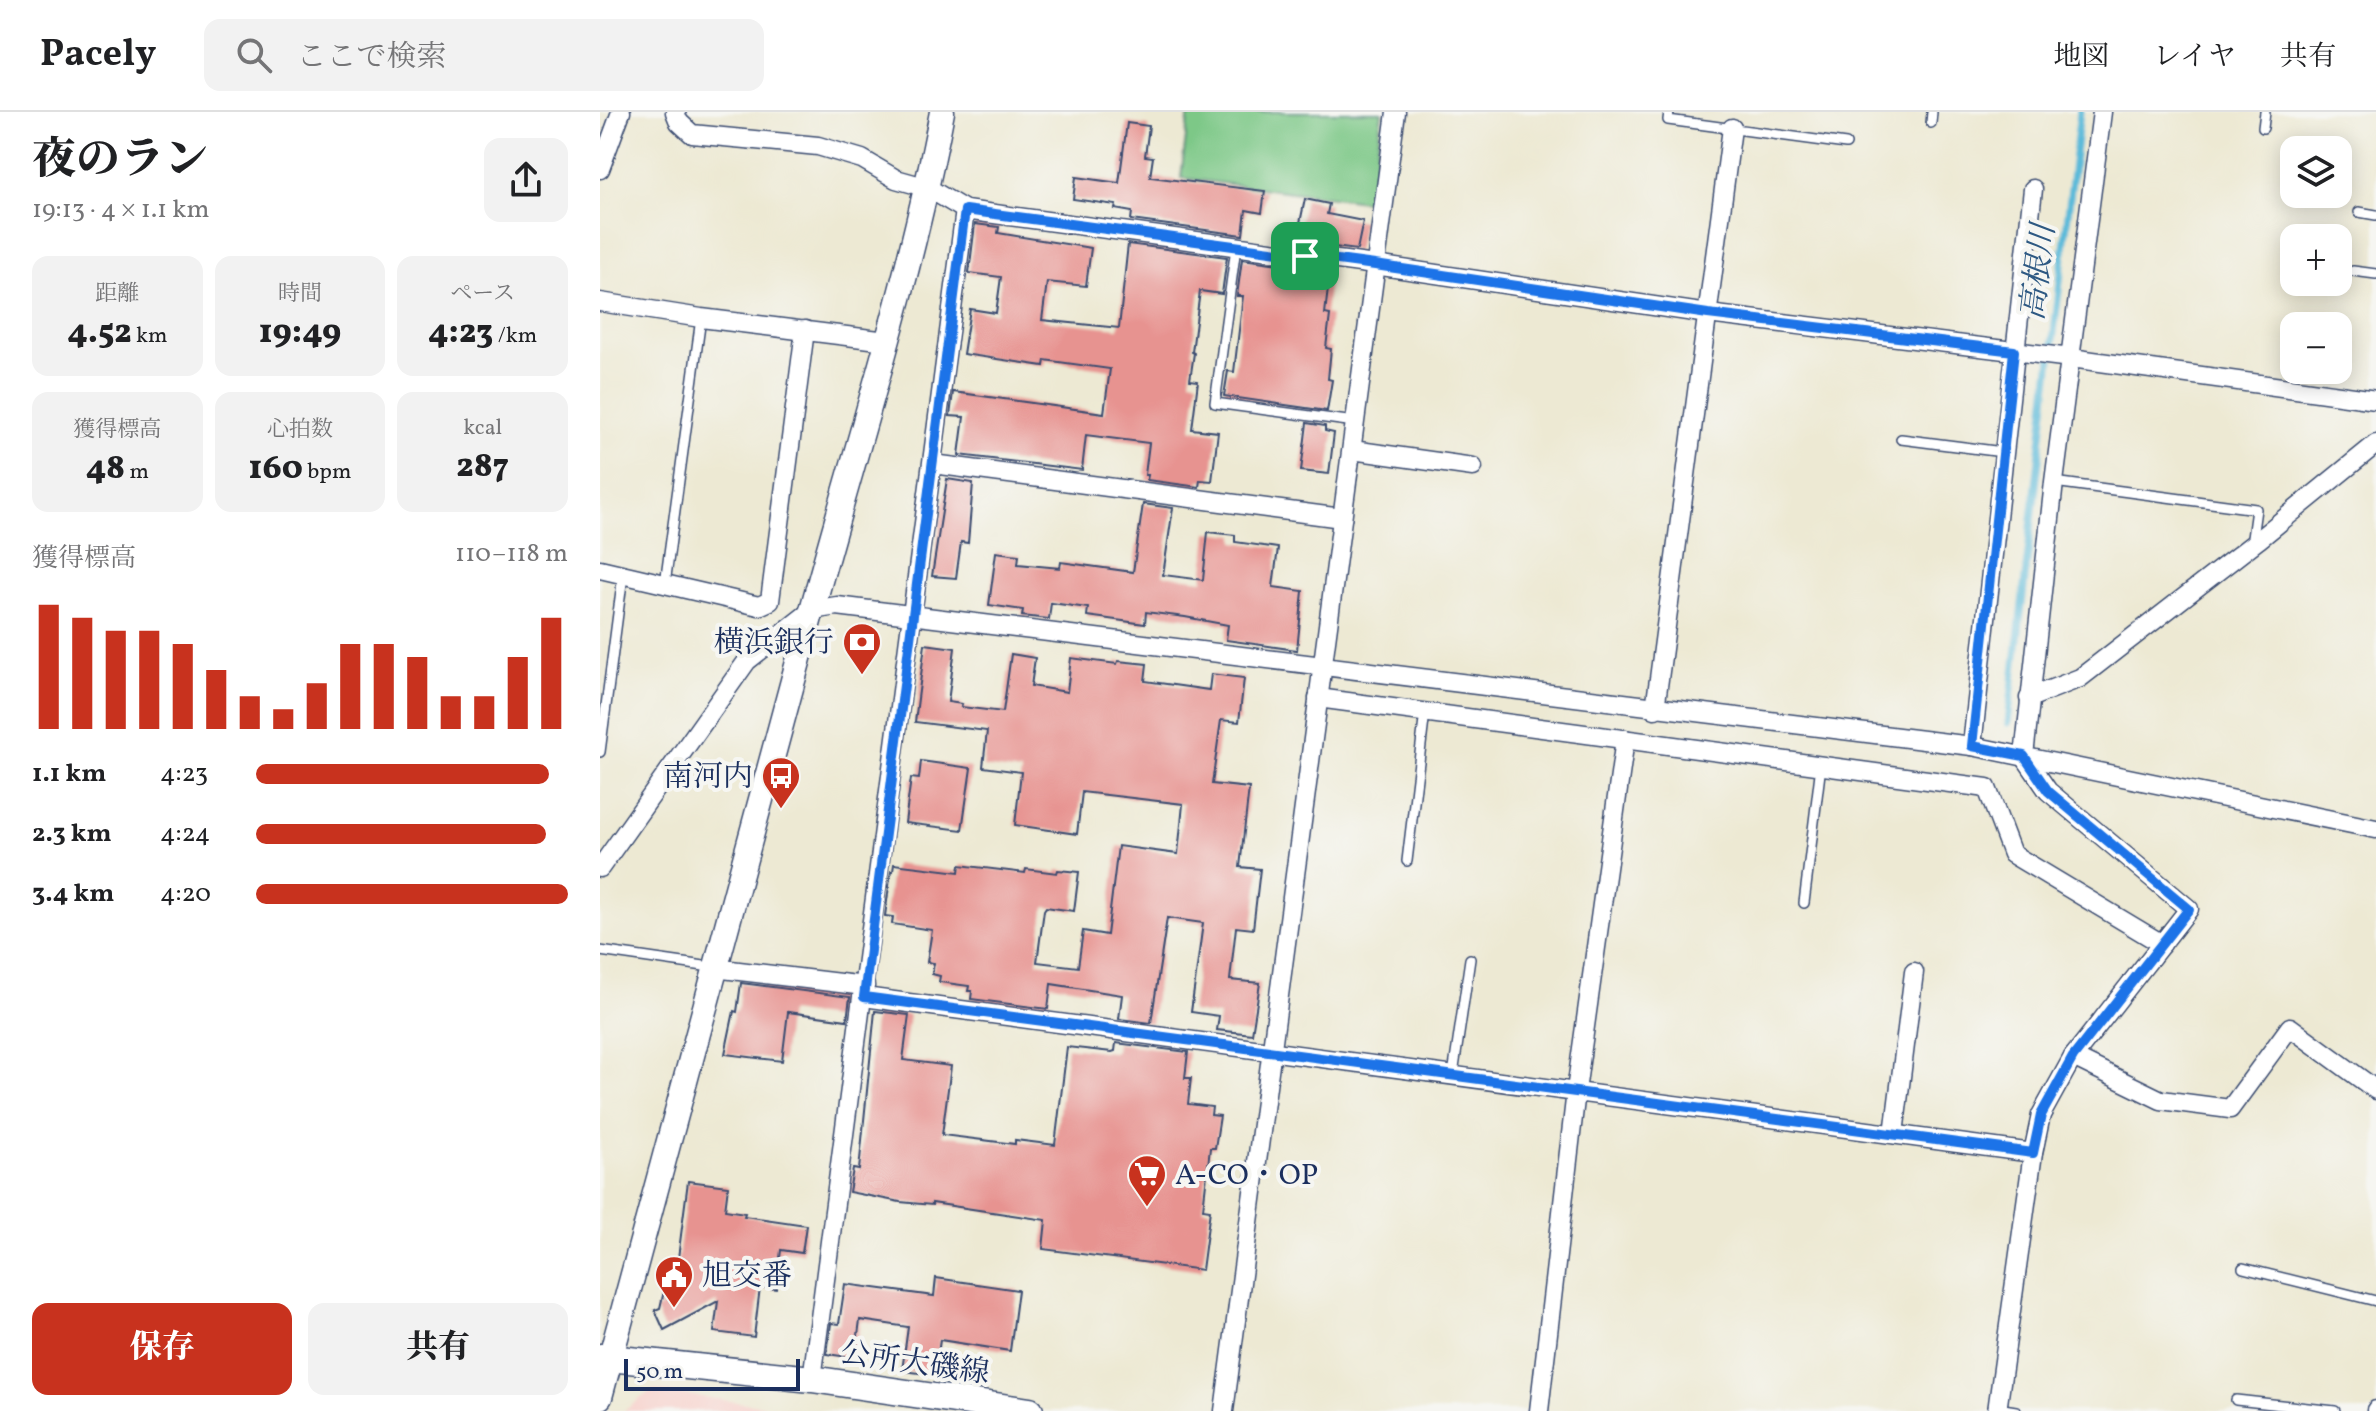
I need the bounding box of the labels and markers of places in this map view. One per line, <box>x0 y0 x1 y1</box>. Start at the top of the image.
pin <box>1271 222 1339 290</box>
bank icon: 横浜銀行 <box>841 621 883 676</box>
place label: 横浜銀行 <box>714 623 834 665</box>
bus stop icon: 南河内 <box>760 755 802 810</box>
place label: 南河内 <box>663 757 753 799</box>
supermarket icon: A-CO・OP <box>1126 1153 1168 1208</box>
place label: A-CO・OP <box>1175 1155 1318 1197</box>
public building icon: 旭交番 <box>653 1254 695 1309</box>
place label: 旭交番 <box>702 1256 792 1298</box>

